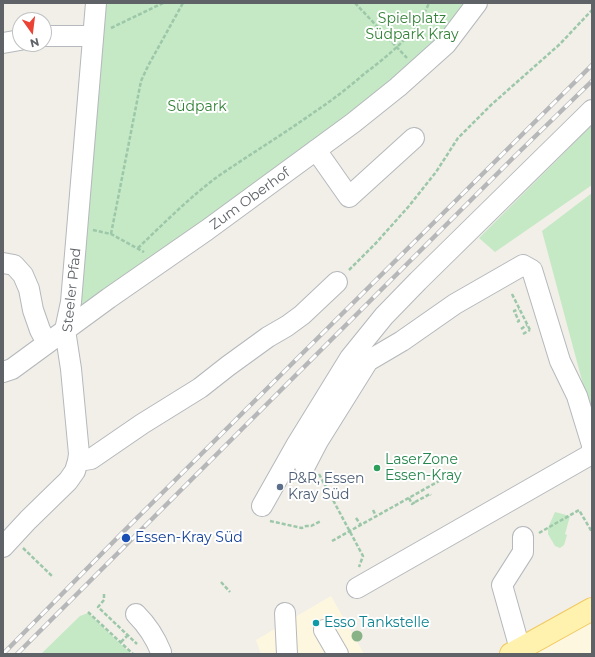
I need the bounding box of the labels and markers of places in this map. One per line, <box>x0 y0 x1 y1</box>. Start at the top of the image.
place label: LaserZone Essen-Kray <box>385 452 462 484</box>
marker: LaserZone Essen-Kray <box>372 463 382 473</box>
place label: P&R, Essen Kray Süd <box>288 471 365 504</box>
marker: P&R, Essen Kray Süd <box>275 482 285 492</box>
place label: Essen-Kray Süd <box>135 530 243 546</box>
marker: Essen-Kray Süd <box>120 532 132 544</box>
place label: Esso Tankstelle <box>324 615 430 631</box>
marker: Esso Tankstelle <box>311 618 321 628</box>

